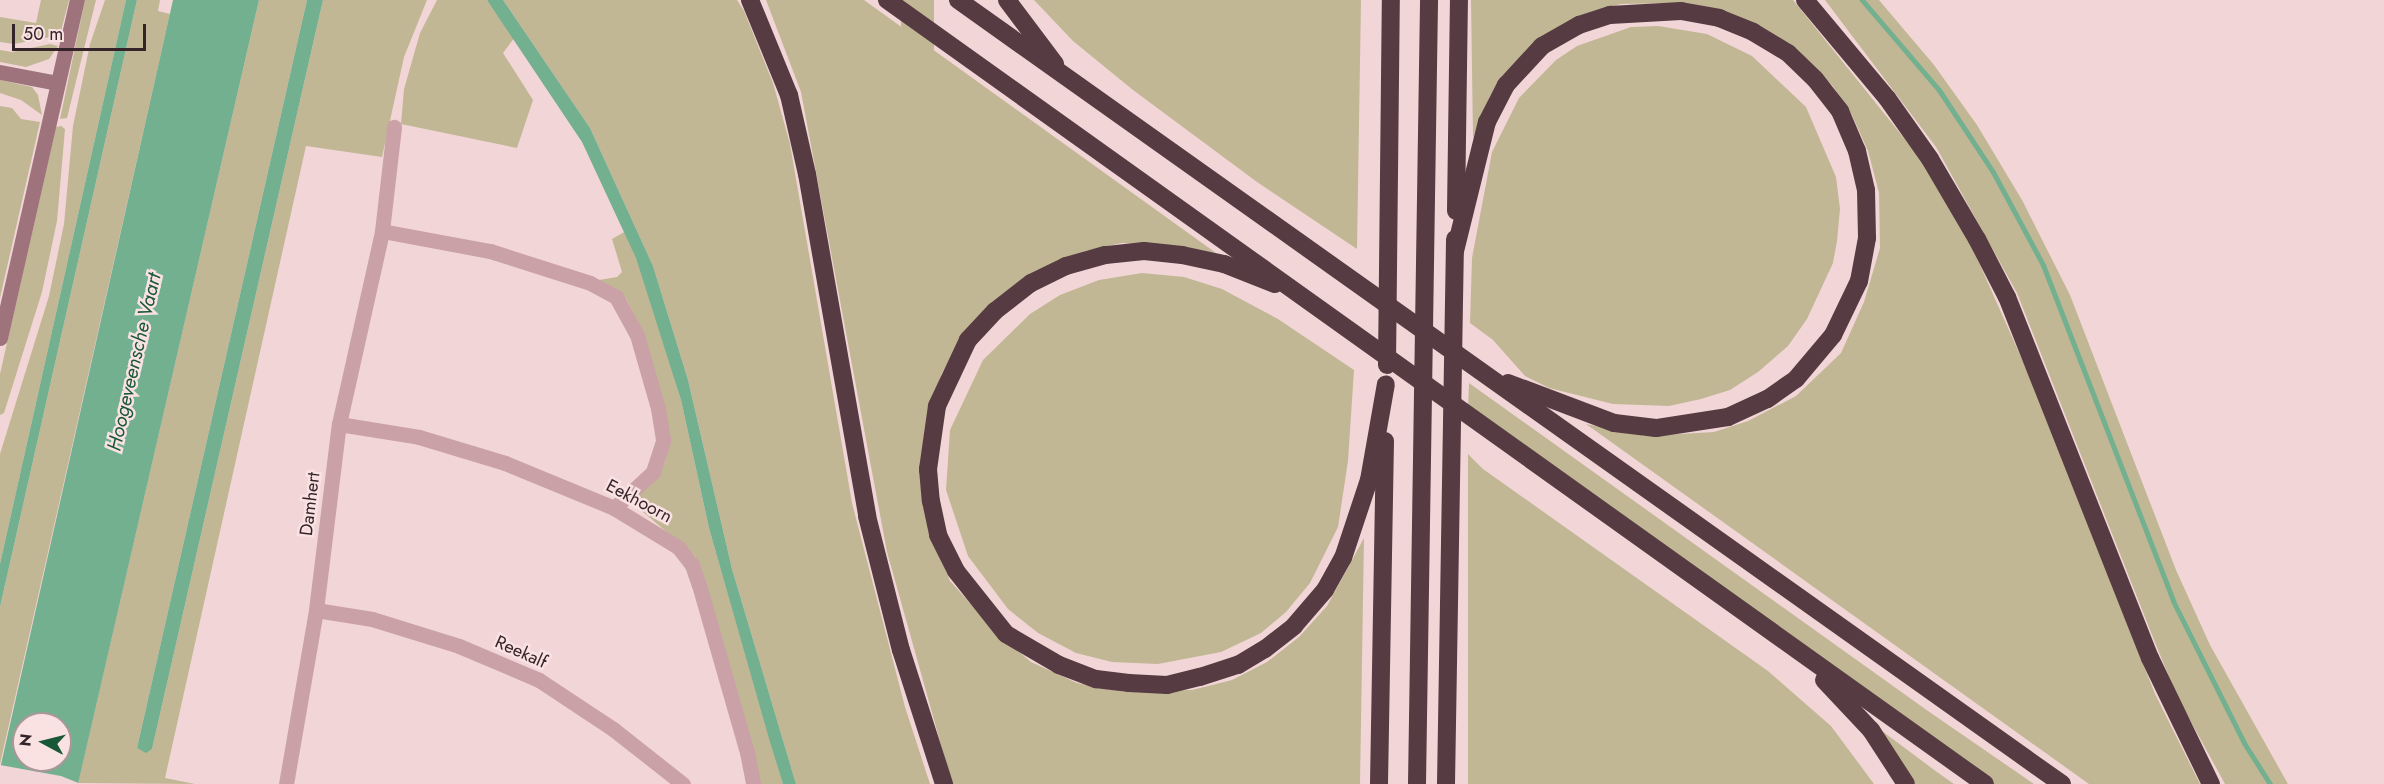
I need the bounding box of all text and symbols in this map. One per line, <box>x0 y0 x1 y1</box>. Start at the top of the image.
scale bar <box>15 12 148 50</box>
text: 50 m <box>23 21 63 47</box>
water label: Hoogeveensche Vaart <box>102 271 166 453</box>
street label: Damhert <box>295 471 325 537</box>
street label: Eekhoorn <box>602 475 676 527</box>
street label: Reekalf <box>492 631 550 673</box>
north arrow <box>12 712 72 772</box>
text: N <box>13 732 38 748</box>

